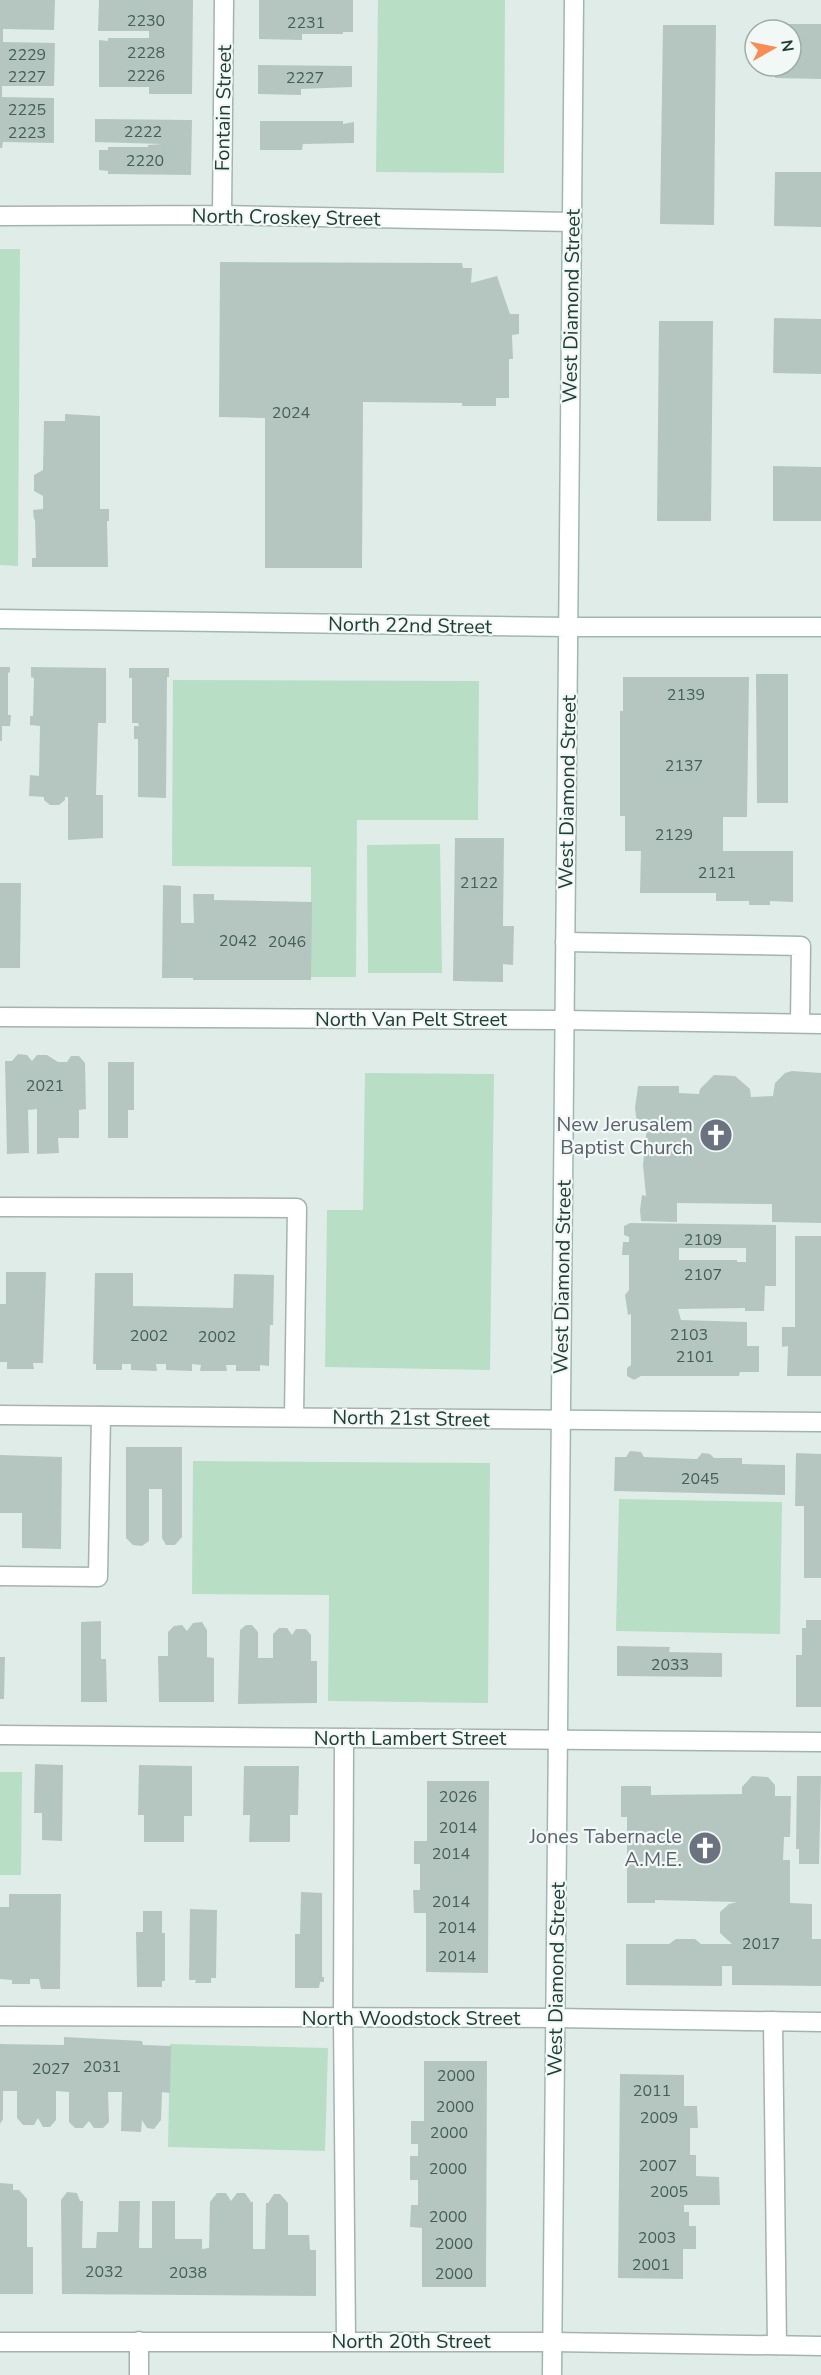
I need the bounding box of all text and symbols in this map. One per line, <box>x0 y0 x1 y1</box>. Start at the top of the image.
house number: 2230 <box>127 10 165 32</box>
house number: 2231 <box>287 12 325 34</box>
north arrow <box>743 18 803 78</box>
text: N <box>775 38 799 53</box>
house number: 2228 <box>127 42 165 64</box>
house number: 2229 <box>8 44 46 66</box>
street label: Fontain Street <box>209 44 238 171</box>
house number: 2226 <box>127 65 165 87</box>
house number: 2227 <box>8 66 46 88</box>
house number: 2227 <box>286 67 324 89</box>
house number: 2225 <box>8 99 46 121</box>
house number: 2222 <box>124 121 162 143</box>
house number: 2223 <box>8 122 46 144</box>
house number: 2220 <box>126 150 164 172</box>
street label: North Croskey Street <box>191 202 382 233</box>
street label: West Diamond Street <box>556 208 587 403</box>
house number: 2024 <box>272 402 311 424</box>
street label: North 22nd Street <box>328 611 493 640</box>
house number: 2139 <box>667 684 705 706</box>
street label: West Diamond Street <box>552 694 583 889</box>
house number: 2137 <box>665 755 703 777</box>
house number: 2129 <box>655 824 693 846</box>
house number: 2121 <box>698 862 736 884</box>
house number: 2122 <box>460 872 498 894</box>
house number: 2042 <box>219 930 257 952</box>
house number: 2046 <box>268 931 306 953</box>
street label: North Van Pelt Street <box>315 1006 508 1033</box>
house number: 2021 <box>26 1075 64 1097</box>
place label: New Jerusalem Baptist Church <box>556 1111 693 1161</box>
church icon: New Jerusalem Baptist Church <box>698 1117 734 1153</box>
street label: West Diamond Street <box>547 1179 578 1374</box>
house number: 2109 <box>684 1229 722 1251</box>
house number: 2107 <box>684 1264 722 1286</box>
house number: 2103 <box>670 1324 708 1346</box>
house number: 2002 <box>130 1325 168 1347</box>
house number: 2002 <box>198 1326 236 1348</box>
house number: 2101 <box>676 1346 714 1368</box>
street label: North 21st Street <box>332 1404 491 1433</box>
house number: 2045 <box>681 1468 719 1490</box>
house number: 2033 <box>651 1654 689 1676</box>
street label: North Lambert Street <box>314 1725 507 1752</box>
house number: 2026 <box>439 1786 477 1808</box>
house number: 2014 <box>439 1817 478 1839</box>
place label: Jones Tabernacle A.M.E. <box>528 1823 682 1873</box>
church icon: Jones Tabernacle A.M.E. <box>687 1830 723 1866</box>
house number: 2014 <box>432 1843 471 1865</box>
street label: West Diamond Street <box>541 1881 572 2076</box>
house number: 2014 <box>432 1891 471 1913</box>
house number: 2014 <box>438 1917 477 1939</box>
house number: 2017 <box>742 1933 780 1955</box>
house number: 2014 <box>438 1946 477 1968</box>
street label: North Woodstock Street <box>302 2005 521 2032</box>
house number: 2031 <box>83 2056 121 2078</box>
house number: 2027 <box>32 2058 70 2080</box>
house number: 2000 <box>437 2065 475 2087</box>
house number: 2011 <box>633 2080 671 2102</box>
house number: 2000 <box>436 2096 474 2118</box>
house number: 2009 <box>640 2107 678 2129</box>
house number: 2000 <box>430 2122 468 2144</box>
house number: 2007 <box>639 2155 677 2177</box>
house number: 2000 <box>429 2158 467 2180</box>
house number: 2005 <box>650 2181 688 2203</box>
house number: 2000 <box>429 2206 467 2228</box>
house number: 2003 <box>638 2227 676 2249</box>
house number: 2000 <box>435 2233 473 2255</box>
house number: 2001 <box>632 2254 670 2276</box>
house number: 2032 <box>85 2261 123 2283</box>
house number: 2038 <box>169 2262 207 2284</box>
house number: 2000 <box>435 2263 473 2285</box>
street label: North 20th Street <box>331 2328 492 2355</box>

